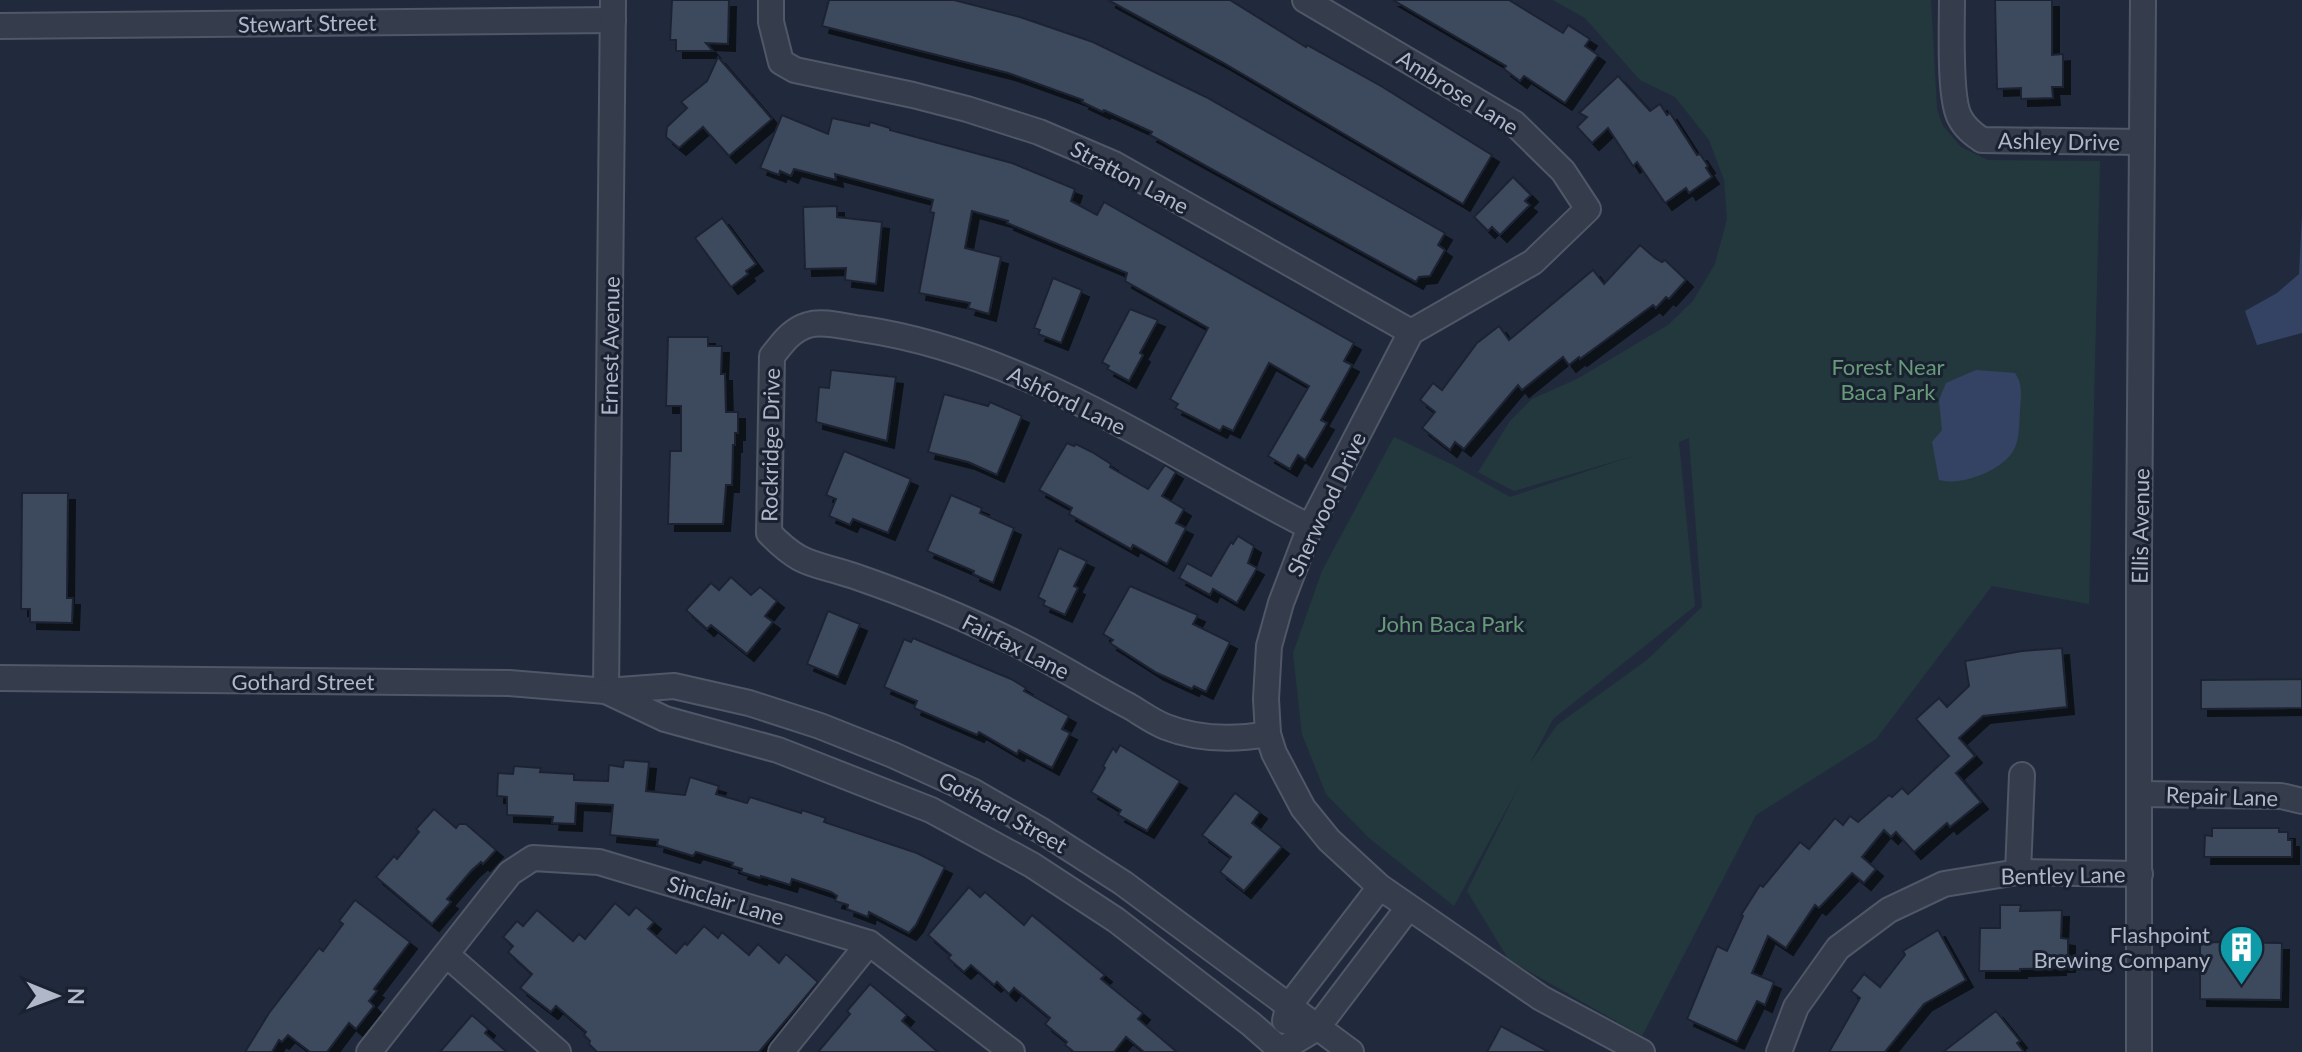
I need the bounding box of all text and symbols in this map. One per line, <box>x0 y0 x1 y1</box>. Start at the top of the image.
street label: Stewart Street <box>238 8 376 38</box>
street label: Ambrose Lane <box>1392 44 1524 140</box>
street label: Ashley Drive <box>1998 126 2120 156</box>
street label: Stratton Lane <box>1067 135 1193 219</box>
street label: Ernest Avenue <box>595 276 625 416</box>
park label: Forest Near Baca Park <box>1831 353 1945 405</box>
street label: Ashford Lane <box>1004 360 1130 440</box>
street label: Rockridge Drive <box>755 368 785 522</box>
street label: Sherwood Drive <box>1281 428 1371 580</box>
street label: Ellis Avenue <box>2125 468 2155 584</box>
street label: Fairfax Lane <box>958 608 1074 684</box>
park label: John Baca Park <box>1378 610 1525 637</box>
street label: Gothard Street <box>232 668 374 695</box>
street label: Gothard Street <box>934 766 1072 858</box>
street label: Repair Lane <box>2165 781 2279 811</box>
street label: Bentley Lane <box>2000 860 2126 890</box>
street label: Sinclair Lane <box>664 869 788 931</box>
place label: Flashpoint Brewing Company <box>2033 921 2211 973</box>
building icon: Flashpoint Brewing Company <box>2217 923 2265 986</box>
north arrow <box>16 956 96 1036</box>
text: N <box>63 988 90 1005</box>

